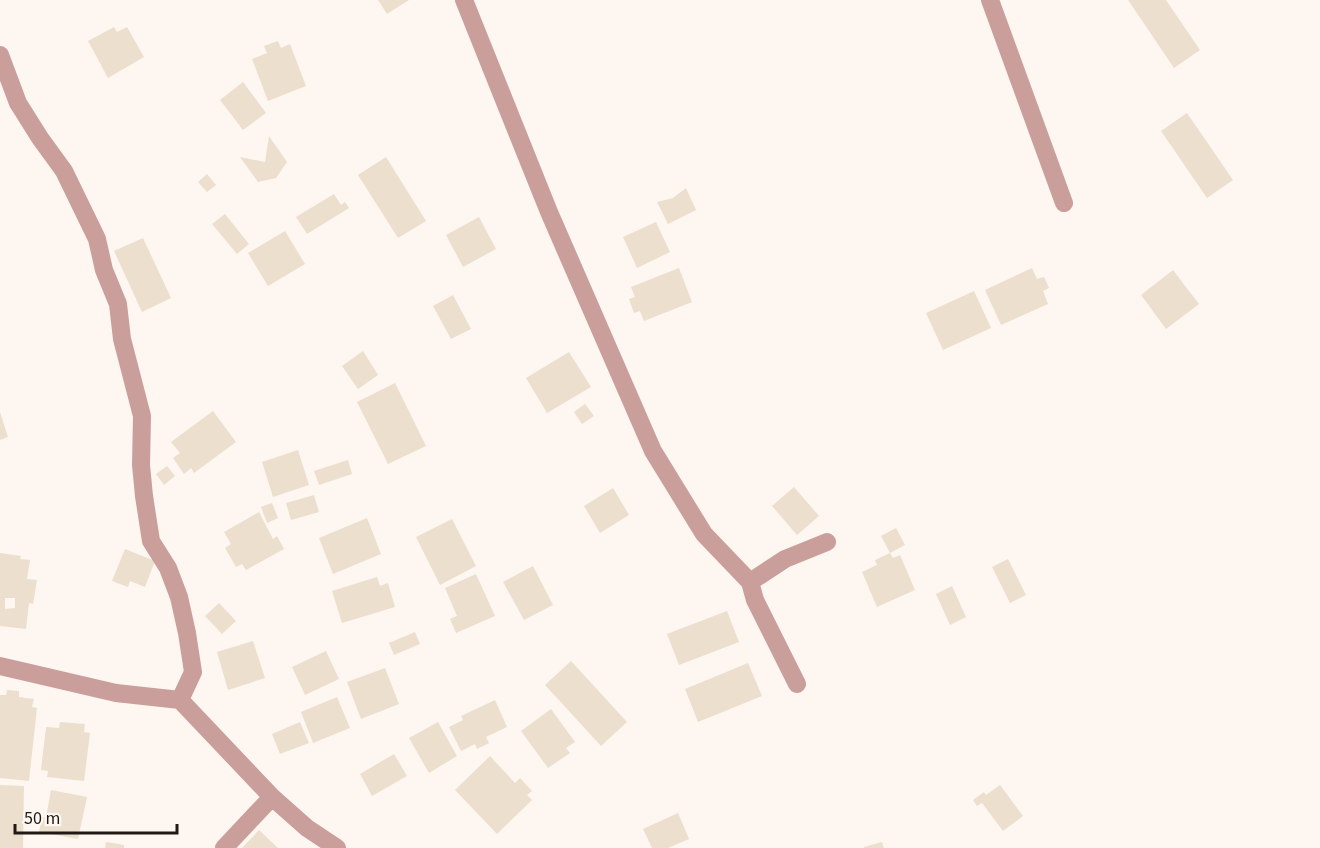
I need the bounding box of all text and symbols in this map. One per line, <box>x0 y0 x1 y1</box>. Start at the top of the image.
scale bar <box>15 797 177 835</box>
text: 50 m <box>24 806 60 831</box>

